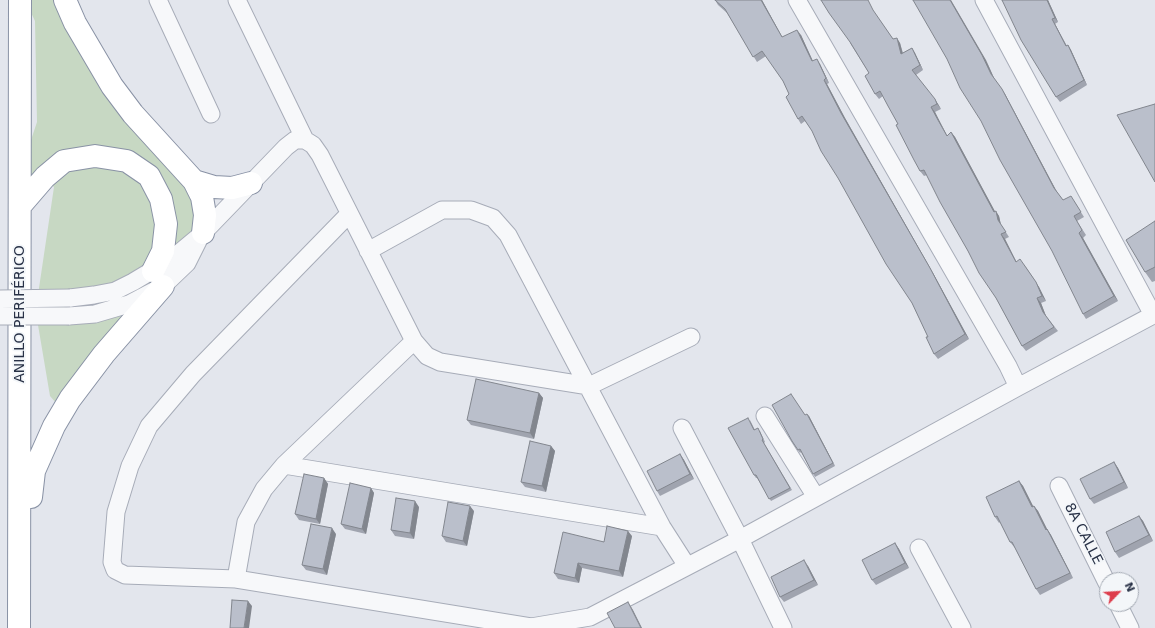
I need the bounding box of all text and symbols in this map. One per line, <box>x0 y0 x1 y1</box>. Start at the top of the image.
street label: ANILLO PERIFÉRICO <box>12 245 28 383</box>
street label: 8A CALLE <box>1060 500 1106 568</box>
north arrow <box>1099 572 1139 612</box>
text: N <box>1122 580 1137 594</box>

